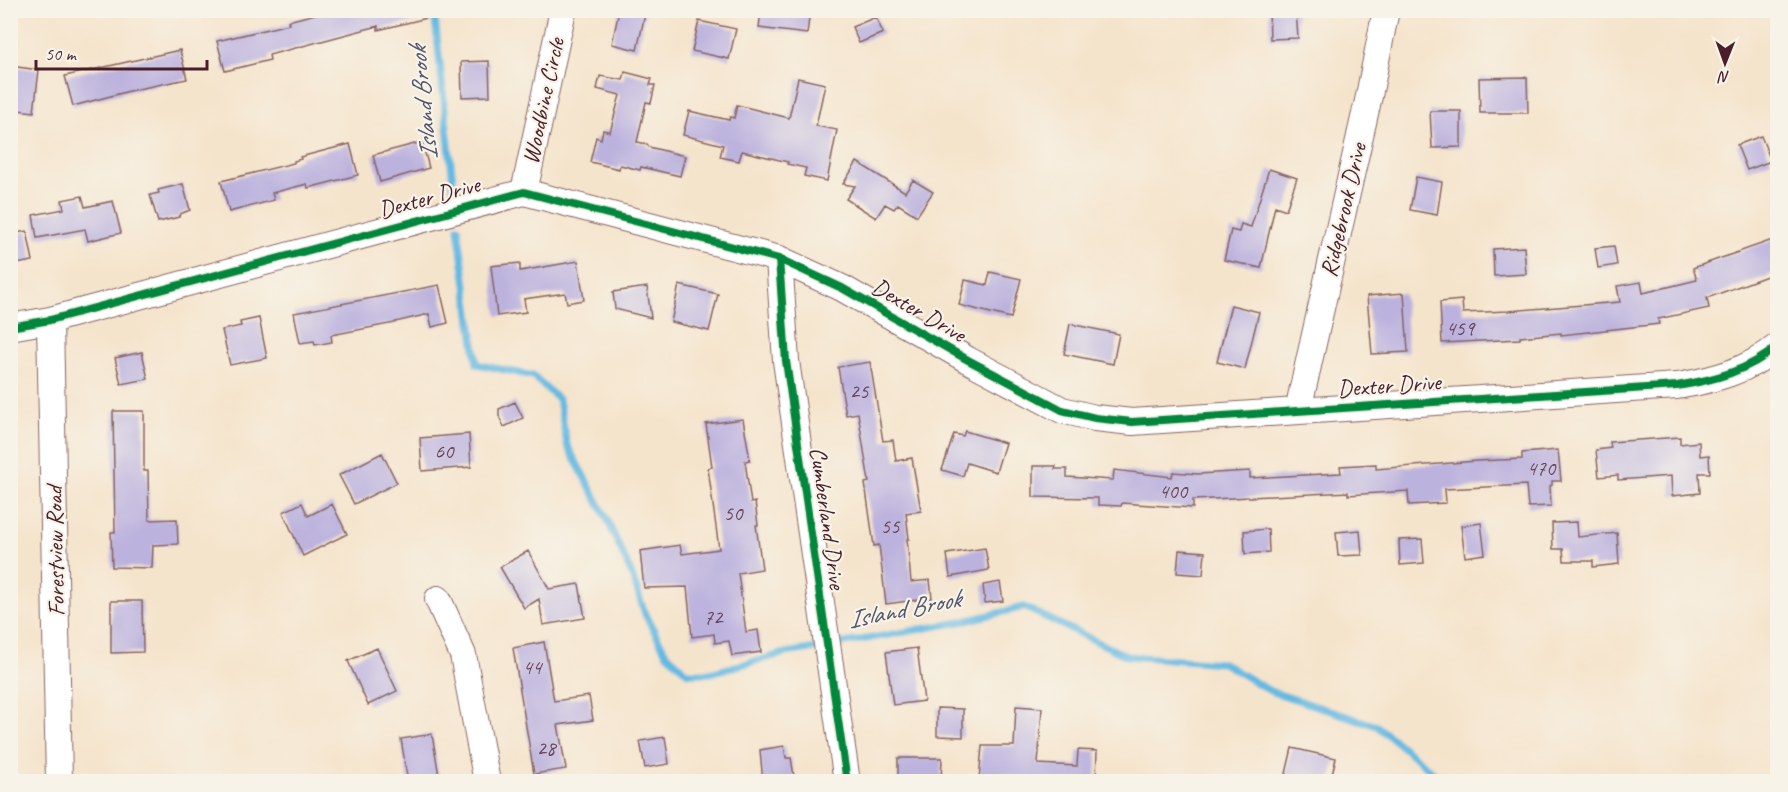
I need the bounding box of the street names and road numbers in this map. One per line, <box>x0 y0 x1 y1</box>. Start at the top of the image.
street label: Woodbine Circle <box>515 33 571 167</box>
street label: Ridgebrook Drive <box>1313 138 1373 280</box>
street label: Dexter Drive <box>375 169 485 225</box>
street label: Dexter Drive <box>867 271 973 350</box>
street label: Dexter Drive <box>1336 366 1444 404</box>
street label: Cumberland Drive <box>803 445 853 593</box>
street label: Forestview Road <box>39 482 71 616</box>

